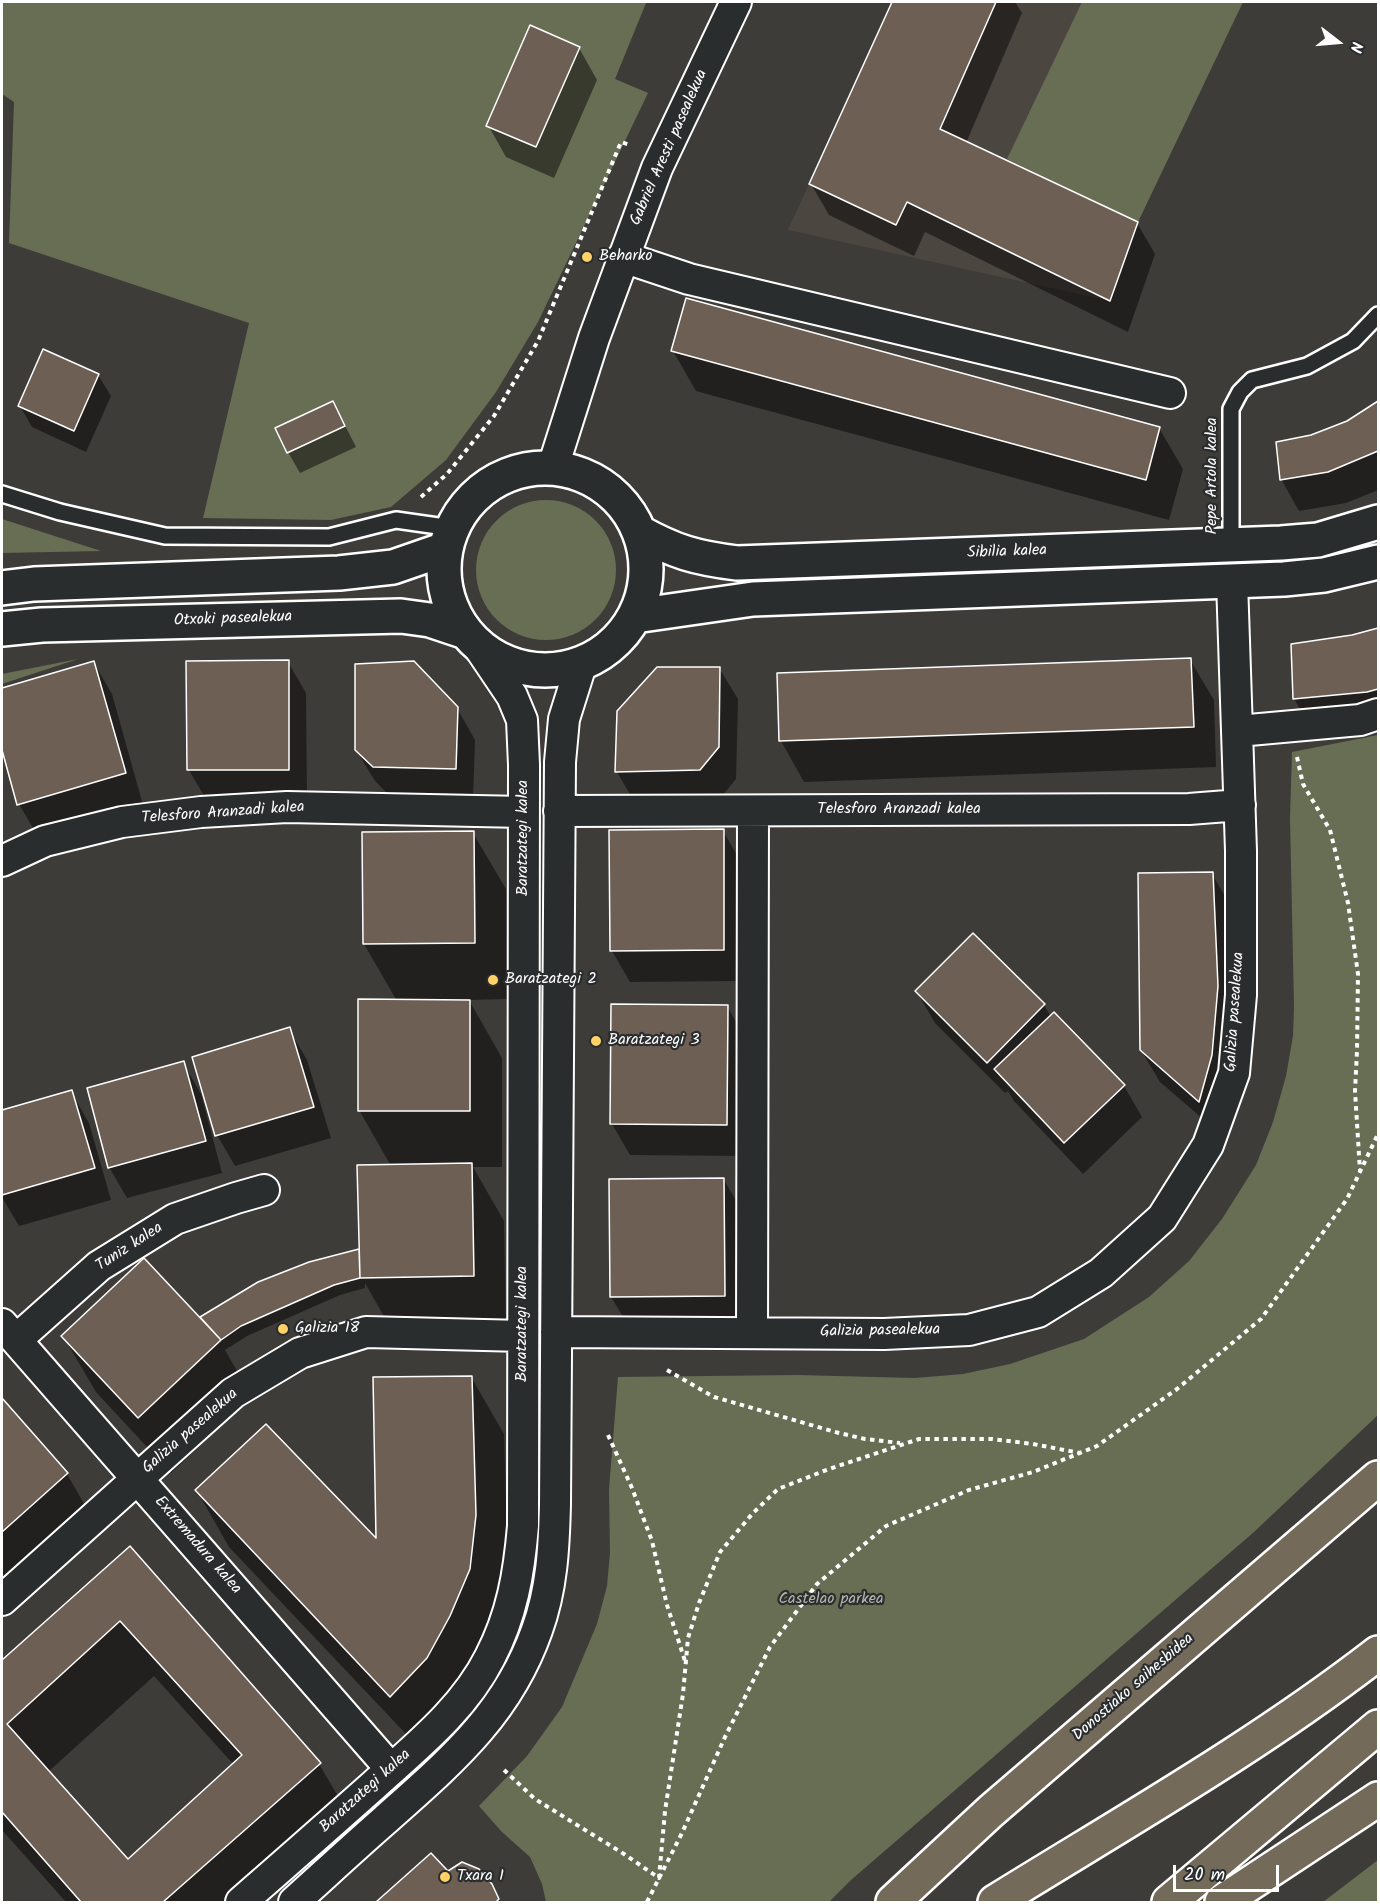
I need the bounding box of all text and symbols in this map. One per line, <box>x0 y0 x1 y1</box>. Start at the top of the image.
north arrow <box>1308 12 1368 72</box>
text: N <box>1342 39 1369 55</box>
street label: Gabriel Aresti pasealekua <box>627 67 713 229</box>
place label: Beharko <box>599 247 653 267</box>
marker: Beharko <box>580 250 594 264</box>
street label: Pepe Artola kalea <box>1203 417 1223 535</box>
street label: Sibilia kalea <box>967 542 1047 564</box>
street label: Otxoki pasealekua <box>174 608 292 632</box>
street label: Baratzategi kalea <box>514 780 534 896</box>
street label: Telesforo Aranzadi kalea <box>141 799 305 829</box>
street label: Telesforo Aranzadi kalea <box>817 800 981 820</box>
street label: Galizia pasealekua <box>1222 951 1250 1073</box>
place label: Baratzategi 2 <box>505 970 597 990</box>
marker: Baratzategi 2 <box>486 973 500 987</box>
place label: Baratzategi 3 <box>608 1031 700 1051</box>
marker: Baratzategi 3 <box>589 1034 603 1048</box>
street label: Tuniz kalea <box>93 1219 167 1277</box>
street label: Baratzategi kalea <box>513 1266 533 1382</box>
place label: Galizia 18 <box>295 1319 359 1339</box>
street label: Galizia pasealekua <box>820 1321 940 1343</box>
marker: Galizia 18 <box>276 1322 290 1336</box>
street label: Galizia pasealekua <box>139 1385 243 1479</box>
street label: Extremadura kalea <box>149 1493 245 1599</box>
park label: Castelao parkea <box>778 1590 884 1610</box>
street label: Donostiako saihesbidea <box>1069 1630 1199 1746</box>
street label: Baratzategi kalea <box>316 1746 416 1838</box>
scale bar <box>1176 1853 1282 1891</box>
text: 20 m <box>1184 1861 1225 1890</box>
place label: Txara 1 <box>457 1867 504 1887</box>
marker: Txara 1 <box>438 1870 452 1884</box>

